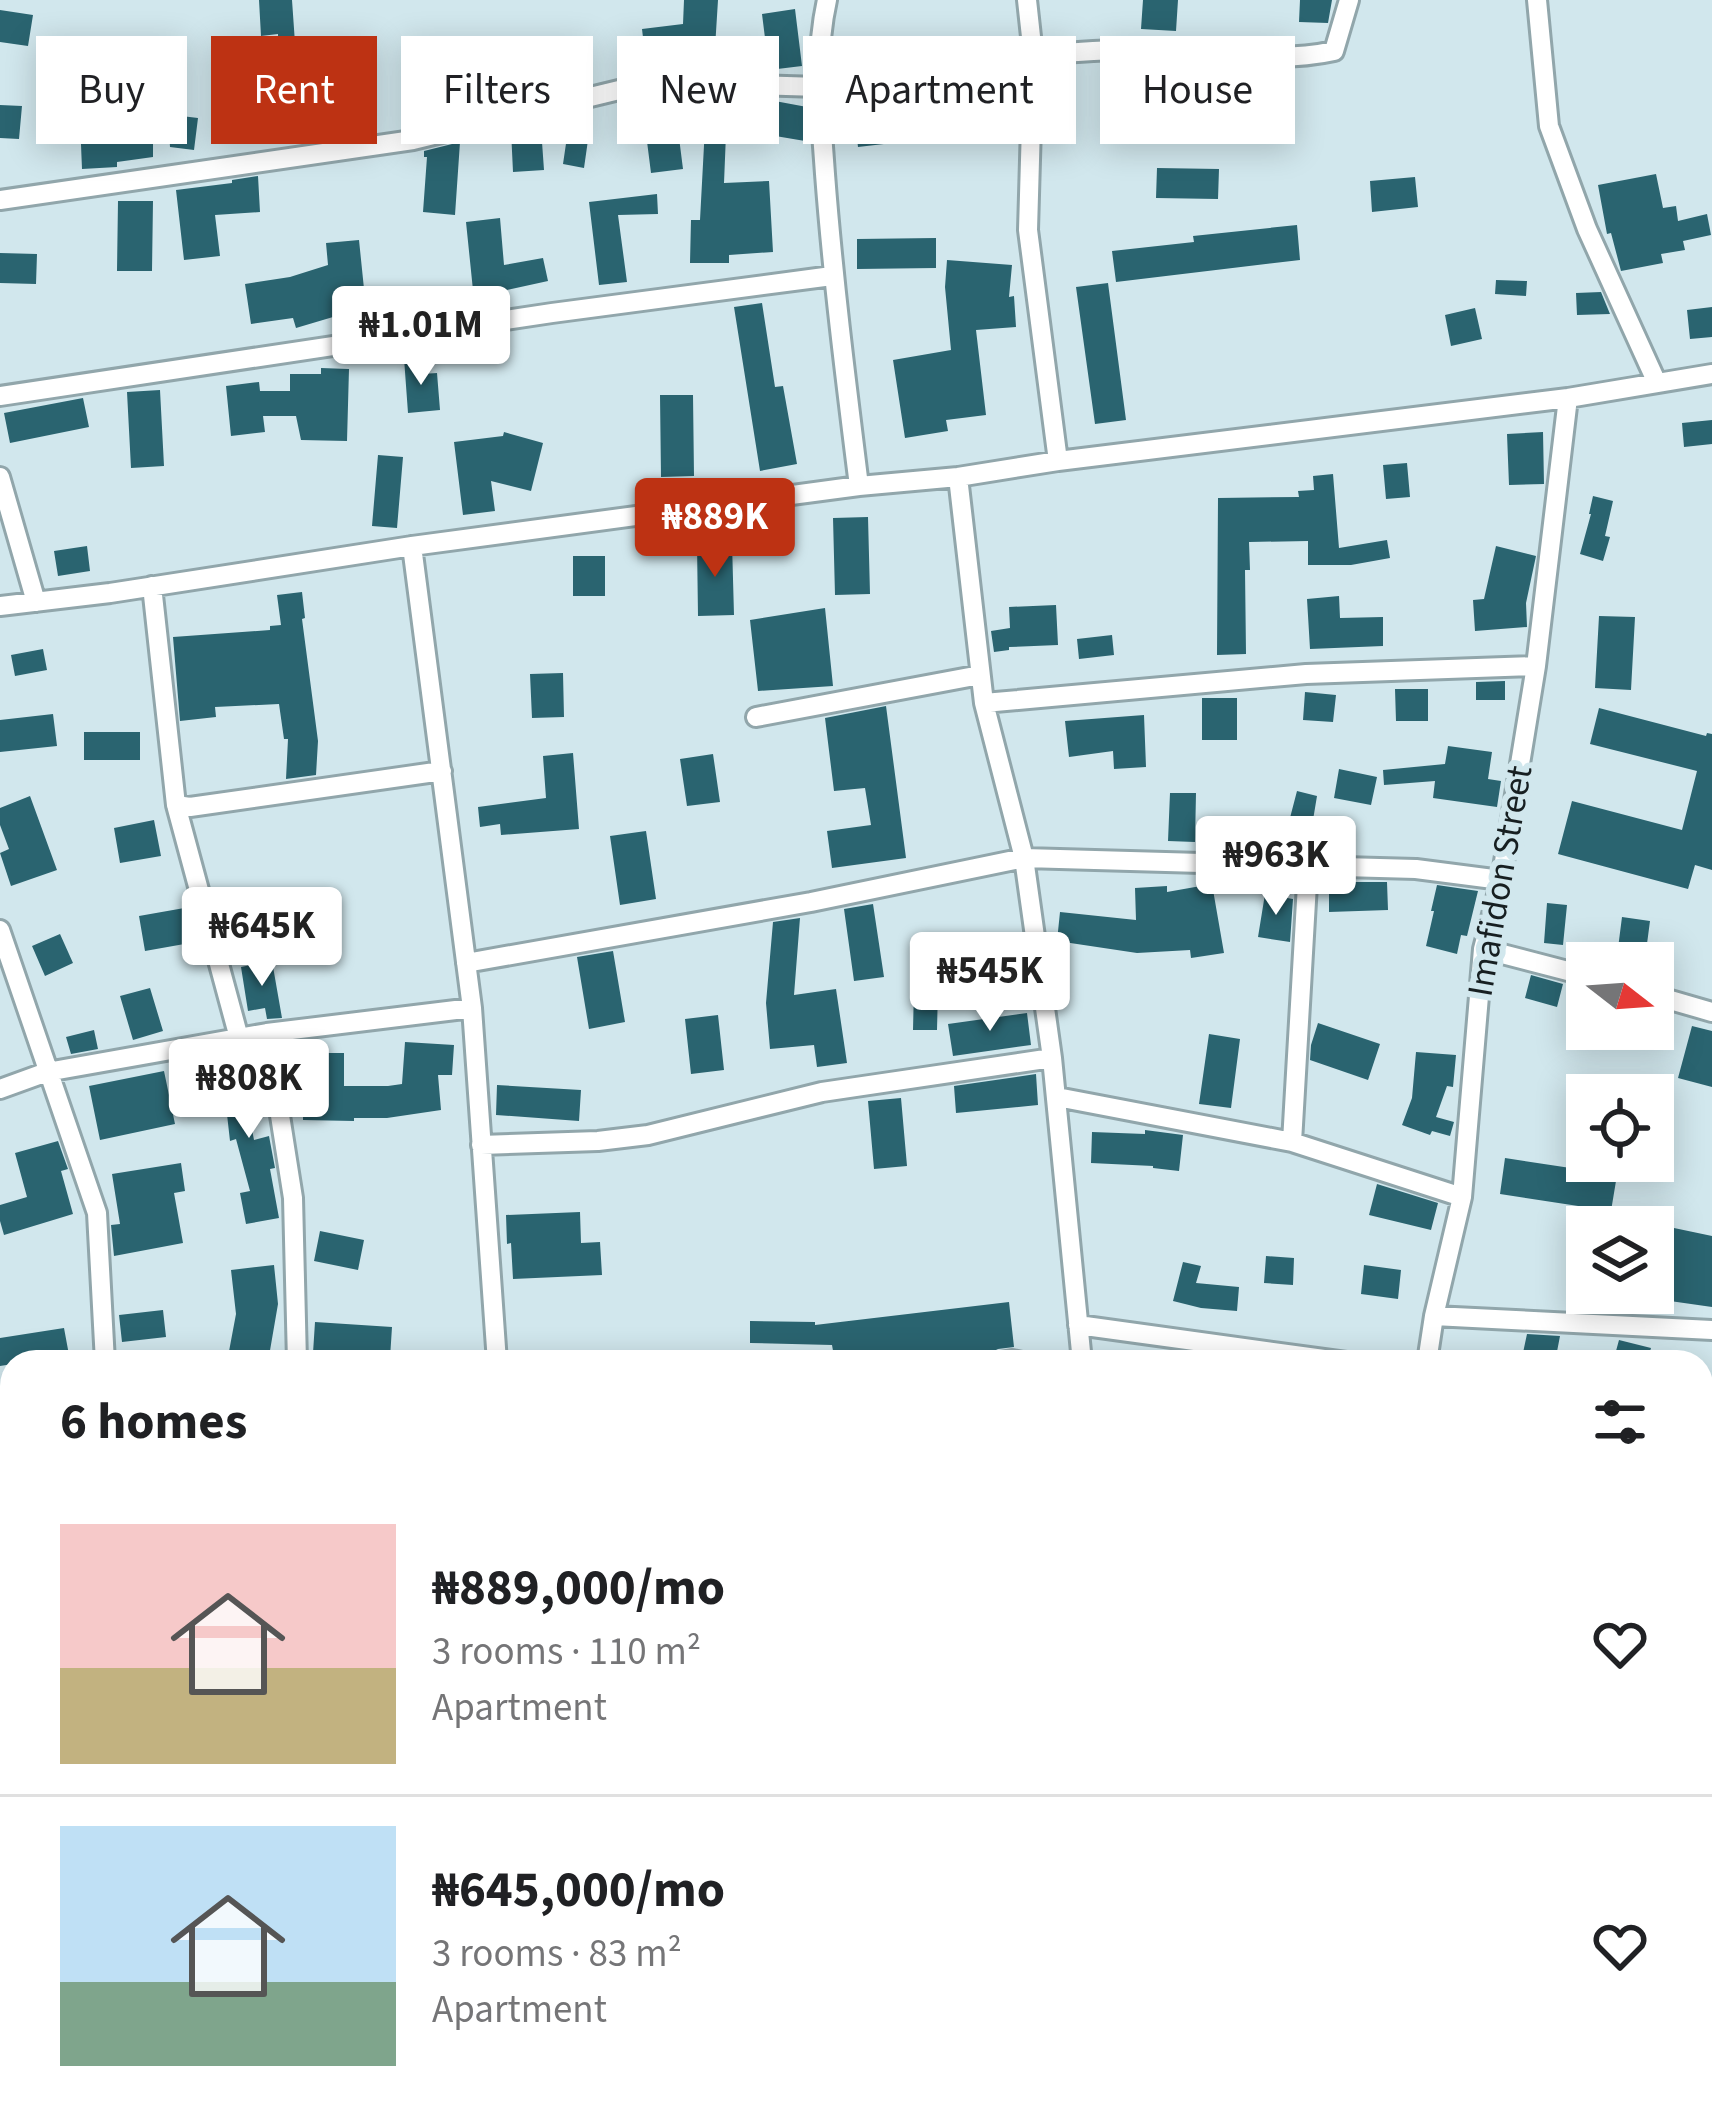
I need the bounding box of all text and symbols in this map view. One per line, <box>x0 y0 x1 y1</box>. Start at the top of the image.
chip: Buy <box>36 36 187 144</box>
chip: Rent <box>211 36 377 144</box>
chip: Filters <box>401 36 593 144</box>
chip: New <box>617 36 779 144</box>
chip: Apartment <box>803 36 1076 144</box>
chip: House <box>1100 36 1295 144</box>
pin: ₦1.01M <box>323 286 519 388</box>
text: ₦1.01M <box>359 297 483 353</box>
pin: ₦889K <box>631 478 799 580</box>
text: ₦889K <box>662 489 768 545</box>
street label: Imafidon Street <box>1455 762 1545 1000</box>
pin: ₦963K <box>1192 816 1360 918</box>
text: ₦963K <box>1223 827 1329 883</box>
pin: ₦645K <box>178 887 346 989</box>
text: ₦645K <box>209 898 315 954</box>
pin: ₦545K <box>906 932 1074 1034</box>
north arrow <box>1566 942 1674 1050</box>
map controls <box>1566 942 1674 1314</box>
text: ₦545K <box>937 943 1043 999</box>
pin: ₦808K <box>165 1039 333 1141</box>
text: ₦808K <box>196 1050 302 1106</box>
button: locate <box>1566 1074 1674 1182</box>
button: layers <box>1566 1206 1674 1314</box>
text: 6 homes <box>60 1386 247 1458</box>
icon: filters <box>1587 1389 1653 1455</box>
text: ₦889,000/mo <box>432 1552 725 1624</box>
icon: home <box>156 1572 300 1716</box>
icon: heart <box>1587 1611 1653 1677</box>
text: 3 rooms · 110 m² <box>432 1624 701 1680</box>
text: Apartment <box>432 1680 607 1736</box>
text: ₦645,000/mo <box>432 1854 725 1926</box>
icon: home <box>156 1874 300 2018</box>
icon: heart <box>1587 1913 1653 1979</box>
text: 3 rooms · 83 m² <box>432 1926 682 1982</box>
text: Apartment <box>432 1982 607 2038</box>

